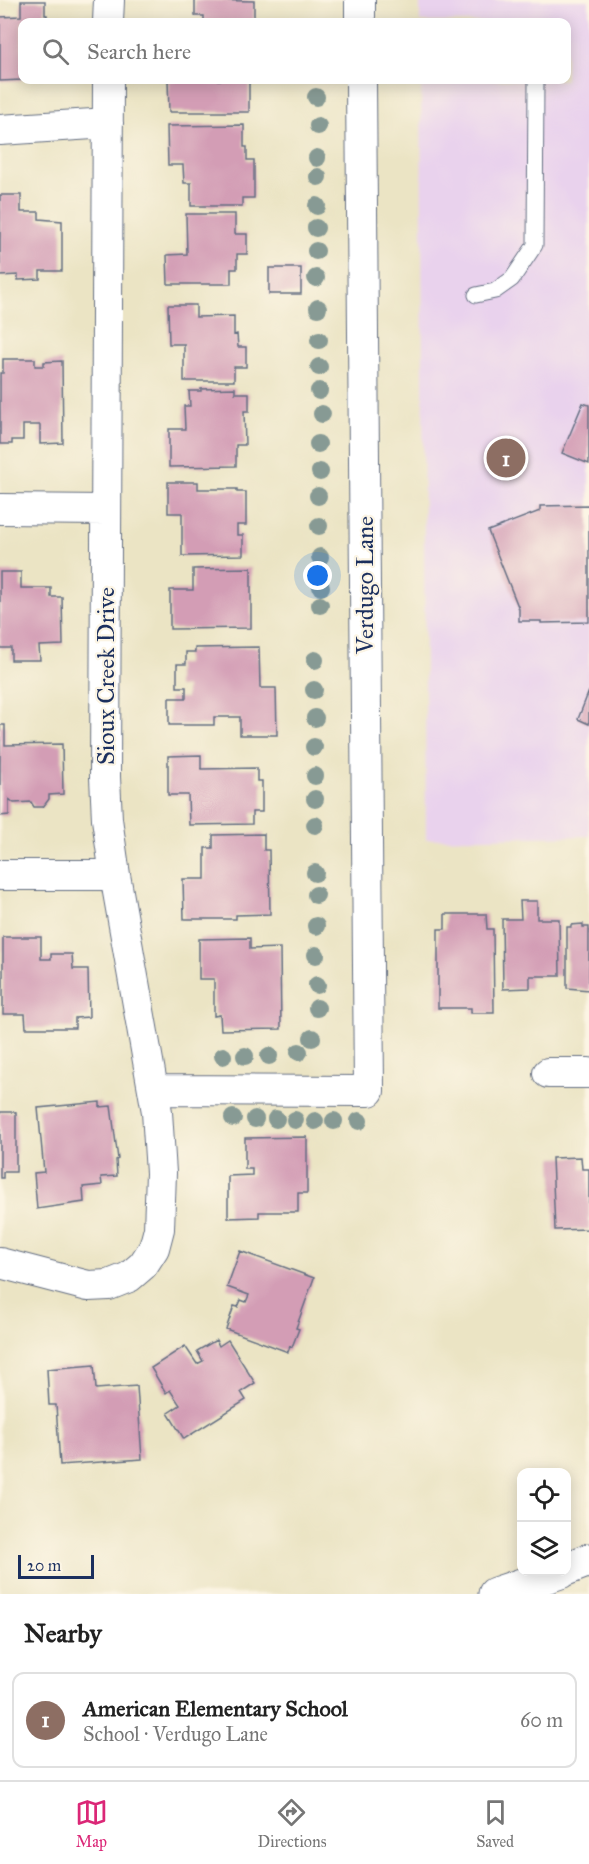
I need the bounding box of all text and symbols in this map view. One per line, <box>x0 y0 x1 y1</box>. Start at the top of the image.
search box <box>18 18 571 84</box>
icon: search <box>39 35 72 68</box>
text: Search here <box>87 38 191 65</box>
pin: 1 <box>486 436 526 480</box>
street label: Verdugo Lane <box>350 516 380 655</box>
your location <box>303 561 332 590</box>
street label: Sioux Creek Drive <box>91 587 121 765</box>
map controls <box>517 1468 571 1576</box>
button: locate <box>517 1468 571 1522</box>
button: layers <box>517 1522 571 1576</box>
scale bar <box>18 1552 94 1580</box>
text: 20 m <box>27 1556 61 1575</box>
text: Nearby <box>24 1617 102 1649</box>
text: American Elementary School <box>83 1695 348 1722</box>
text: 1 <box>42 1708 49 1732</box>
text: 60 m <box>520 1708 563 1732</box>
text: School · Verdugo Lane <box>83 1722 268 1746</box>
tab: Map <box>75 1796 108 1851</box>
tab: Directions <box>258 1796 326 1851</box>
tab: Saved <box>476 1796 514 1851</box>

